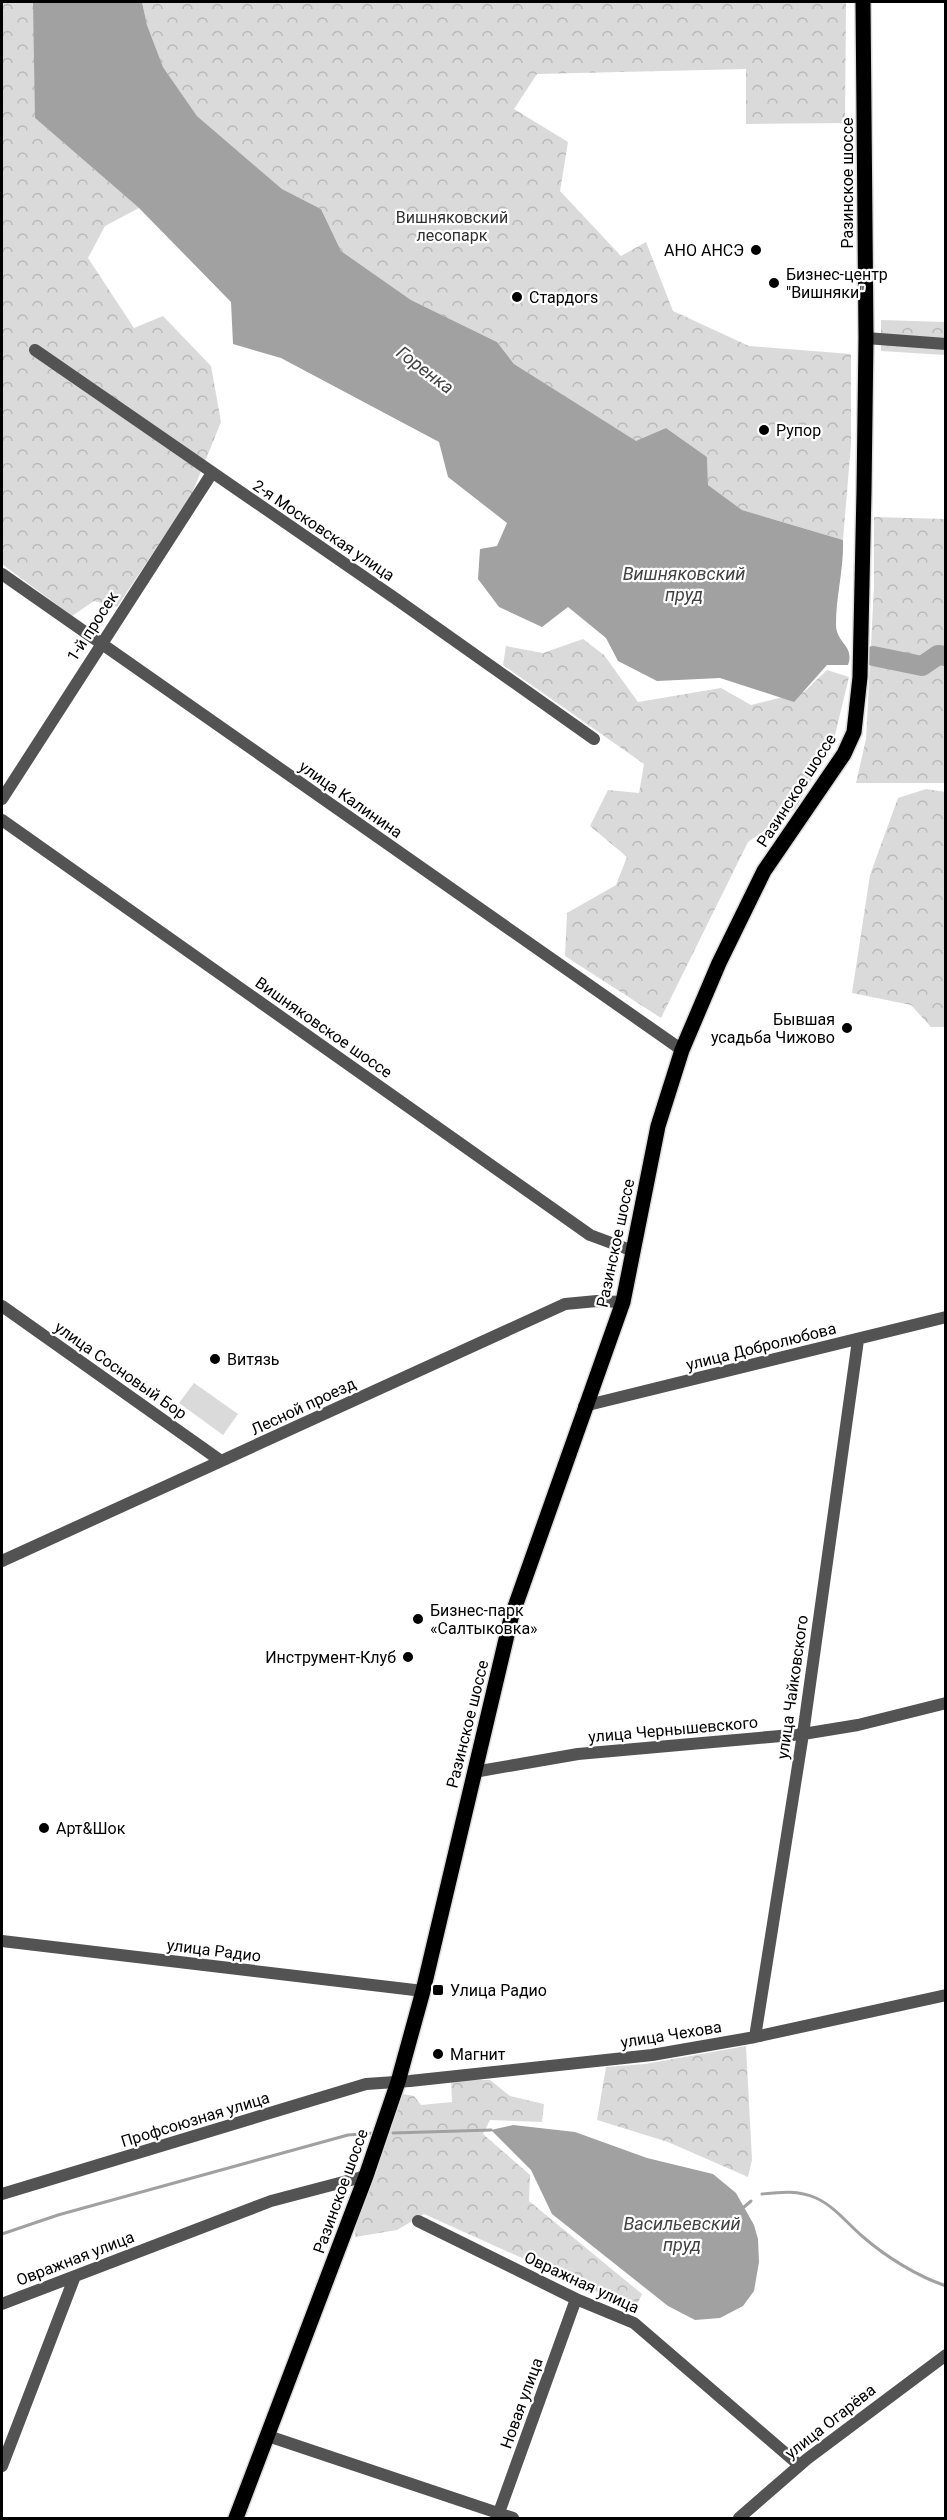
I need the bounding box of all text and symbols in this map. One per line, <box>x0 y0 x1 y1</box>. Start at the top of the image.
street label: Разинское шоссе <box>838 117 857 249</box>
park label: Вишняковский лесопарк <box>396 208 508 245</box>
place label: АНО АНСЭ <box>664 241 744 260</box>
marker: АНО АНСЭ <box>749 243 763 257</box>
place label: Бизнес-центр "Вишняки" <box>786 265 888 302</box>
marker: Бизнес-центр "Вишняки" <box>767 276 781 290</box>
place label: Стардогs <box>529 288 598 307</box>
marker: Стардогs <box>510 290 524 304</box>
water label: Горенка <box>393 341 458 398</box>
place label: Рупор <box>776 421 821 440</box>
marker: Рупор <box>757 423 771 437</box>
street label: 2-я Московская улица <box>249 476 398 585</box>
water label: Вишняковский пруд <box>623 563 745 605</box>
street label: 1-й просек <box>63 587 122 665</box>
street label: Разинское шоссе <box>753 730 840 850</box>
street label: улица Калинина <box>295 757 406 842</box>
street label: Вишняковское шоссе <box>252 973 396 1082</box>
place label: Бывшая усадьба Чижово <box>711 1010 835 1047</box>
marker: Бывшая усадьба Чижово <box>840 1021 854 1035</box>
street label: Разинское шоссе <box>593 1177 638 1309</box>
street label: улица Сосновый Бор <box>51 1318 191 1423</box>
street label: улица Добролюбова <box>684 1319 838 1374</box>
place label: Витязь <box>227 1350 280 1369</box>
marker: Витязь <box>208 1352 222 1366</box>
street label: Лесной проезд <box>248 1374 359 1439</box>
place label: Бизнес-парк «Салтыковка» <box>430 1601 538 1638</box>
marker: Бизнес-парк «Салтыковка» <box>411 1612 425 1626</box>
street label: улица Чайковского <box>773 1614 812 1760</box>
place label: Инструмент-Клуб <box>265 1648 396 1667</box>
marker: Инструмент-Клуб <box>401 1650 415 1664</box>
street label: Разинское шоссе <box>442 1658 493 1790</box>
street label: улица Чернышевского <box>587 1713 759 1746</box>
place label: Арт&Шок <box>56 1819 126 1838</box>
marker: Арт&Шок <box>37 1821 51 1835</box>
street label: улица Радио <box>166 1935 262 1966</box>
place label: Улица Радио <box>450 1981 547 2000</box>
marker: Улица Радио <box>431 1983 445 1997</box>
street label: улица Чехова <box>619 2017 723 2052</box>
place label: Магнит <box>450 2045 506 2064</box>
marker: Магнит <box>431 2047 445 2061</box>
street label: Профсоюзная улица <box>119 2088 272 2151</box>
street label: Разинское шоссе <box>309 2126 372 2256</box>
water label: Васильевский пруд <box>623 2213 741 2255</box>
street label: Овражная улица <box>14 2227 137 2290</box>
street label: Овражная улица <box>521 2247 642 2317</box>
street label: Новая улица <box>496 2355 547 2451</box>
street label: улица Огарёва <box>781 2380 879 2463</box>

